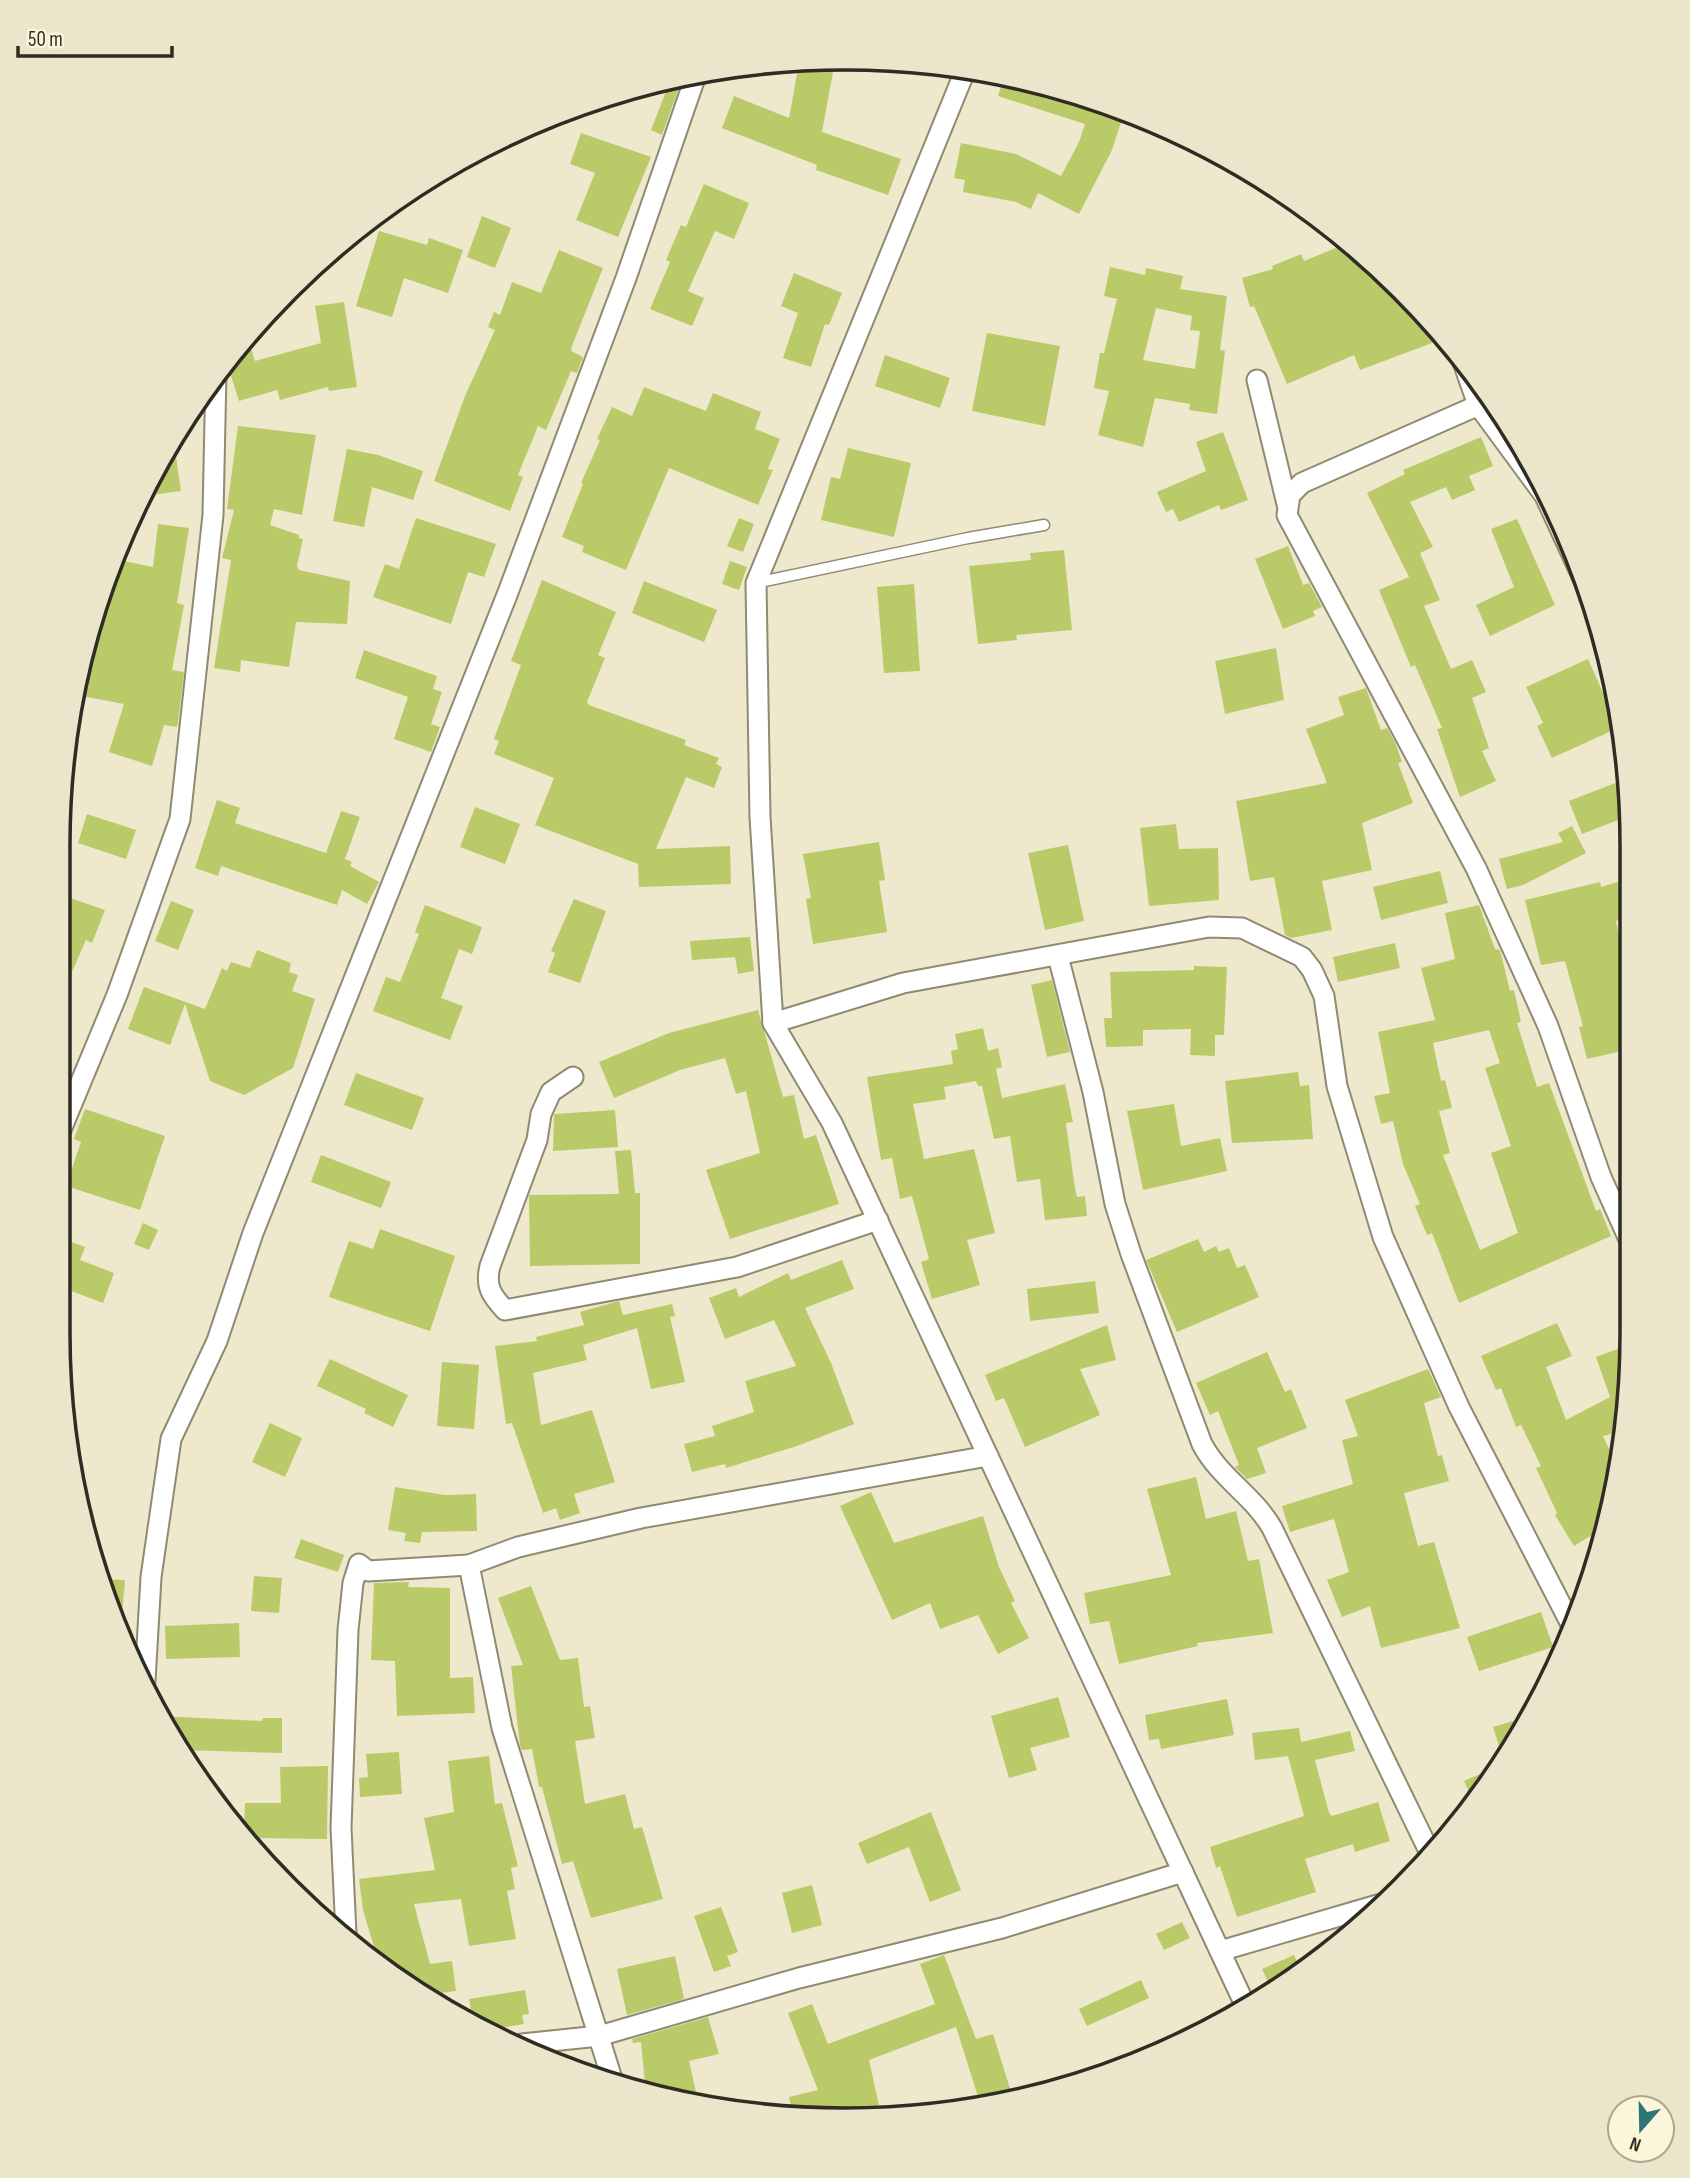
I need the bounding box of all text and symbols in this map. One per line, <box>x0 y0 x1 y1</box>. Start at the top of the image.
scale bar <box>18 14 172 58</box>
text: 50 m <box>28 27 63 52</box>
north arrow <box>1606 2094 1676 2164</box>
text: N <box>1627 2131 1644 2156</box>

